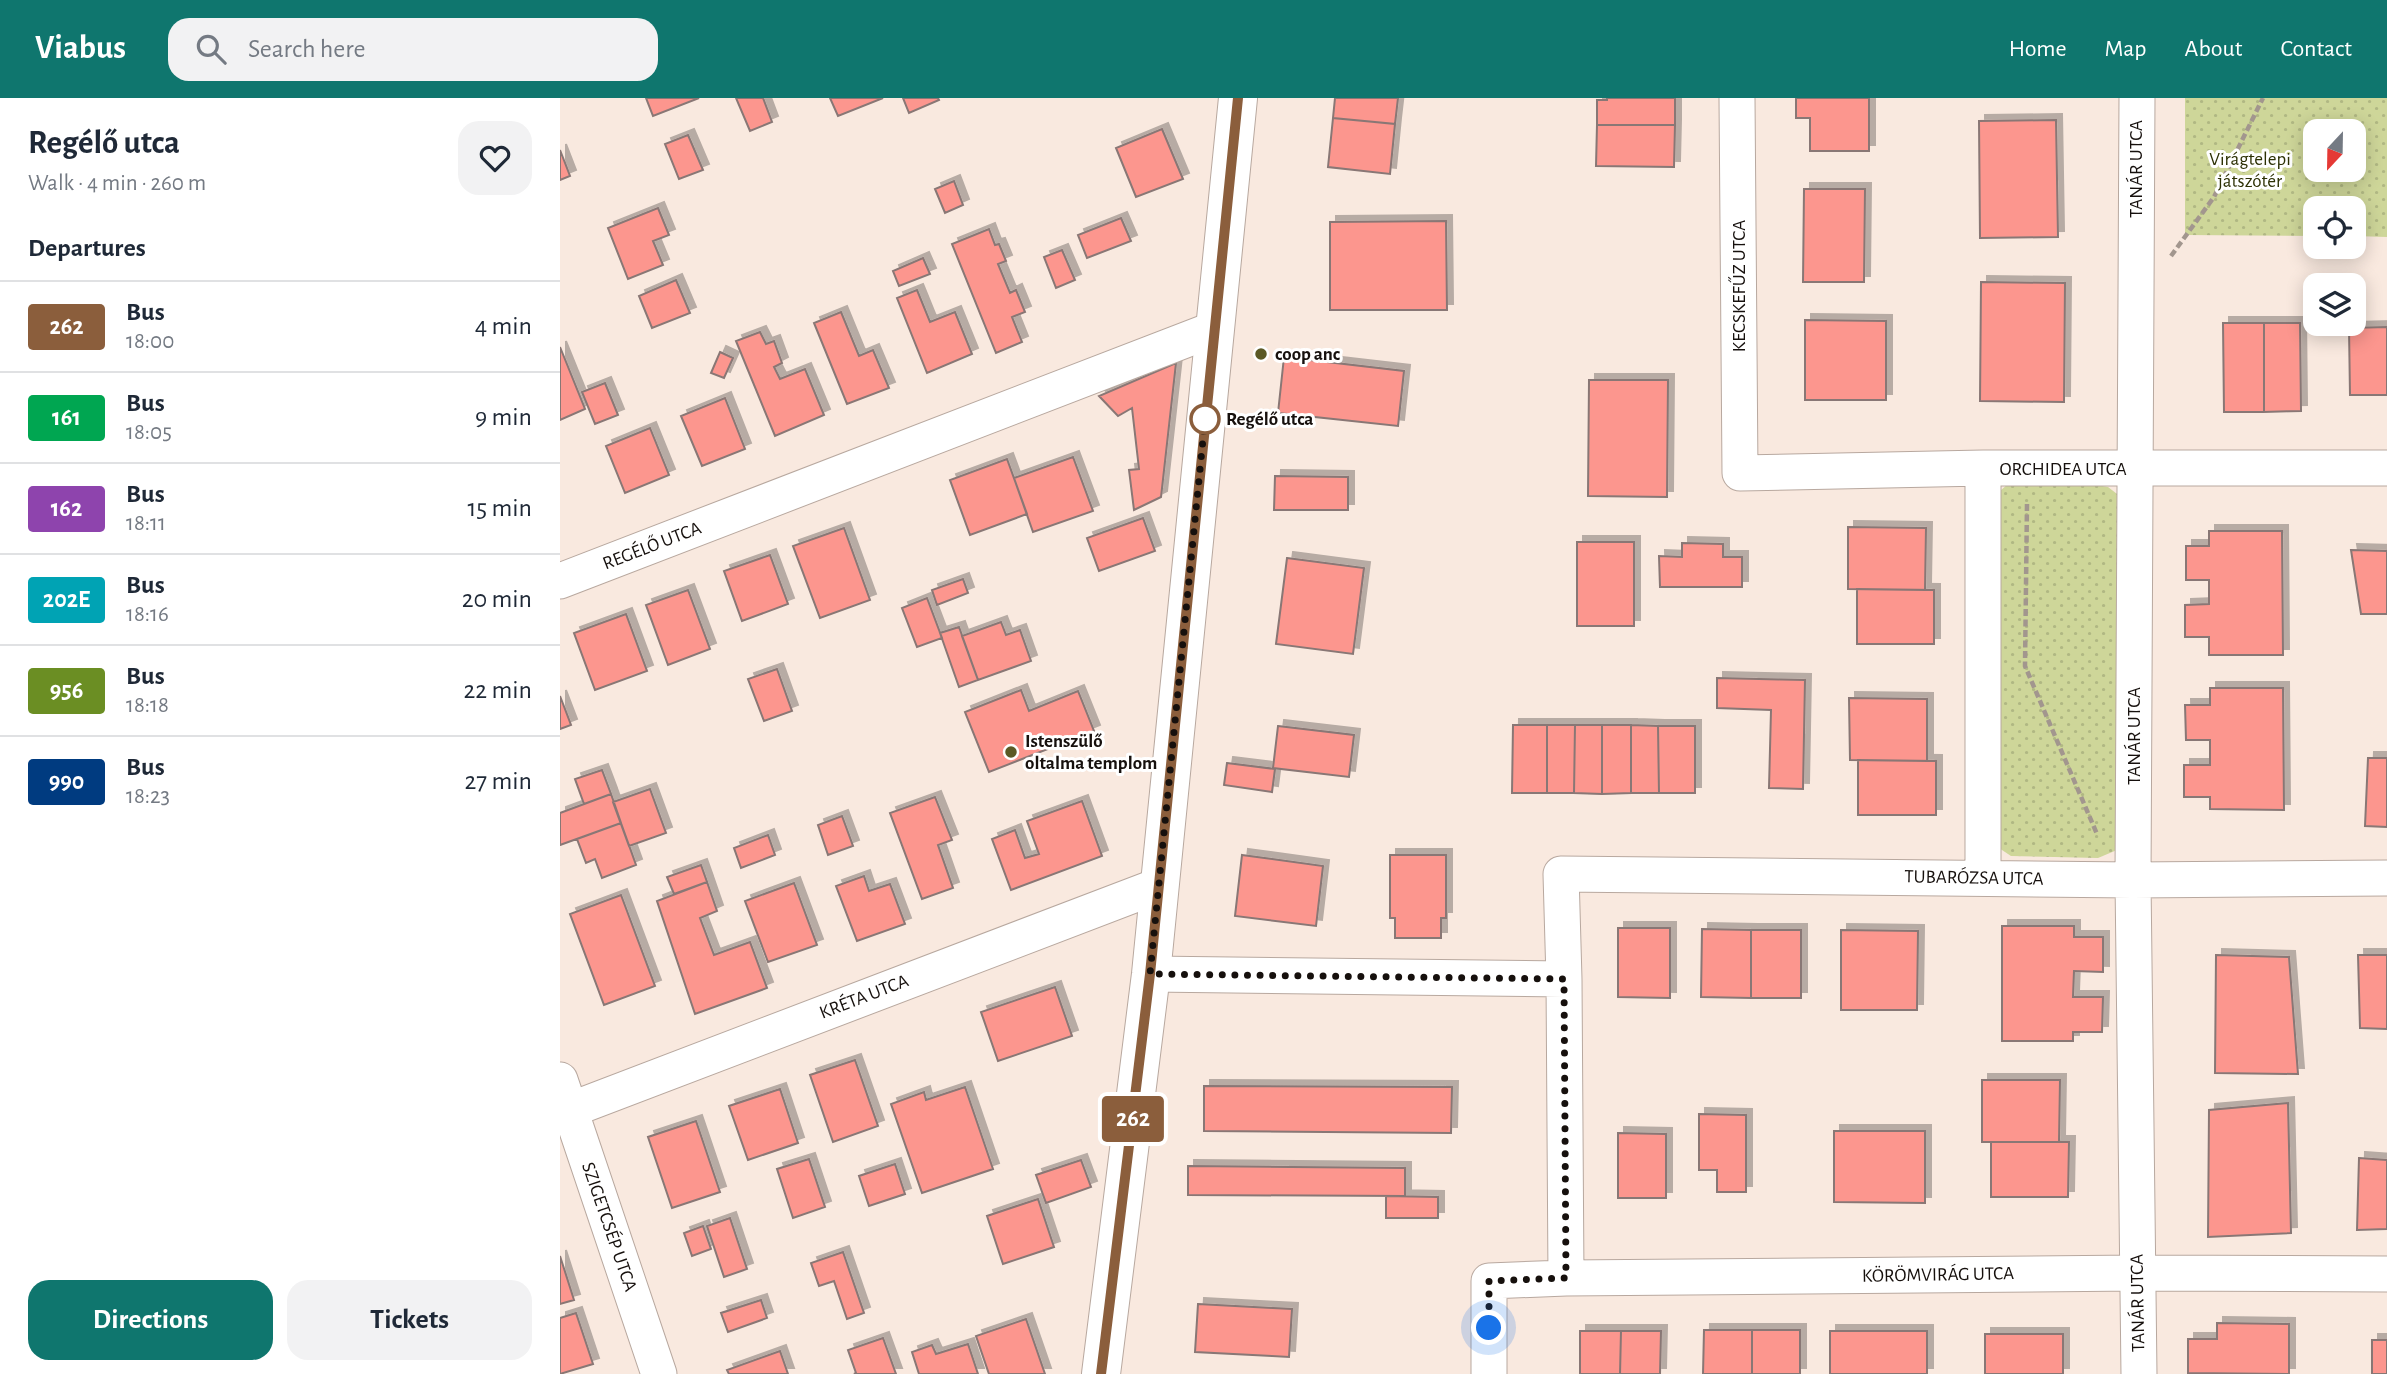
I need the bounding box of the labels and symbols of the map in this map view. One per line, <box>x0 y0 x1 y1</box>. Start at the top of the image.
north arrow <box>2303 119 2366 182</box>
street label: TANÁR UTCA <box>2125 120 2146 218</box>
park label: Virágtelepi játszótér <box>2209 150 2291 191</box>
street label: KECSKEFŰZ UTCA <box>1728 220 1749 352</box>
place label: coop anc <box>1275 345 1341 364</box>
marker: coop anc <box>1253 346 1269 362</box>
marker: Regélő utca <box>1190 404 1220 434</box>
place label: Regélő utca <box>1226 410 1313 429</box>
street label: ORCHIDEA UTCA <box>1999 460 2127 479</box>
street label: REGÉLŐ UTCA <box>599 517 704 573</box>
street label: TANÁR UTCA <box>2123 687 2144 785</box>
place label: Istenszülő oltalma templom <box>1025 732 1157 773</box>
marker: Istenszülő oltalma templom <box>1003 744 1019 760</box>
street label: TUBARÓZSA UTCA <box>1904 865 2044 889</box>
street label: KRÉTA UTCA <box>816 969 911 1023</box>
line badge: 262 <box>1093 1096 1173 1142</box>
street label: SZIGETCSÉP UTCA <box>578 1159 642 1294</box>
street label: TANÁR UTCA <box>2126 1254 2148 1352</box>
street label: KÖRÖMVIRÁG UTCA <box>1862 1262 2014 1286</box>
your location <box>1471 1310 1506 1345</box>

